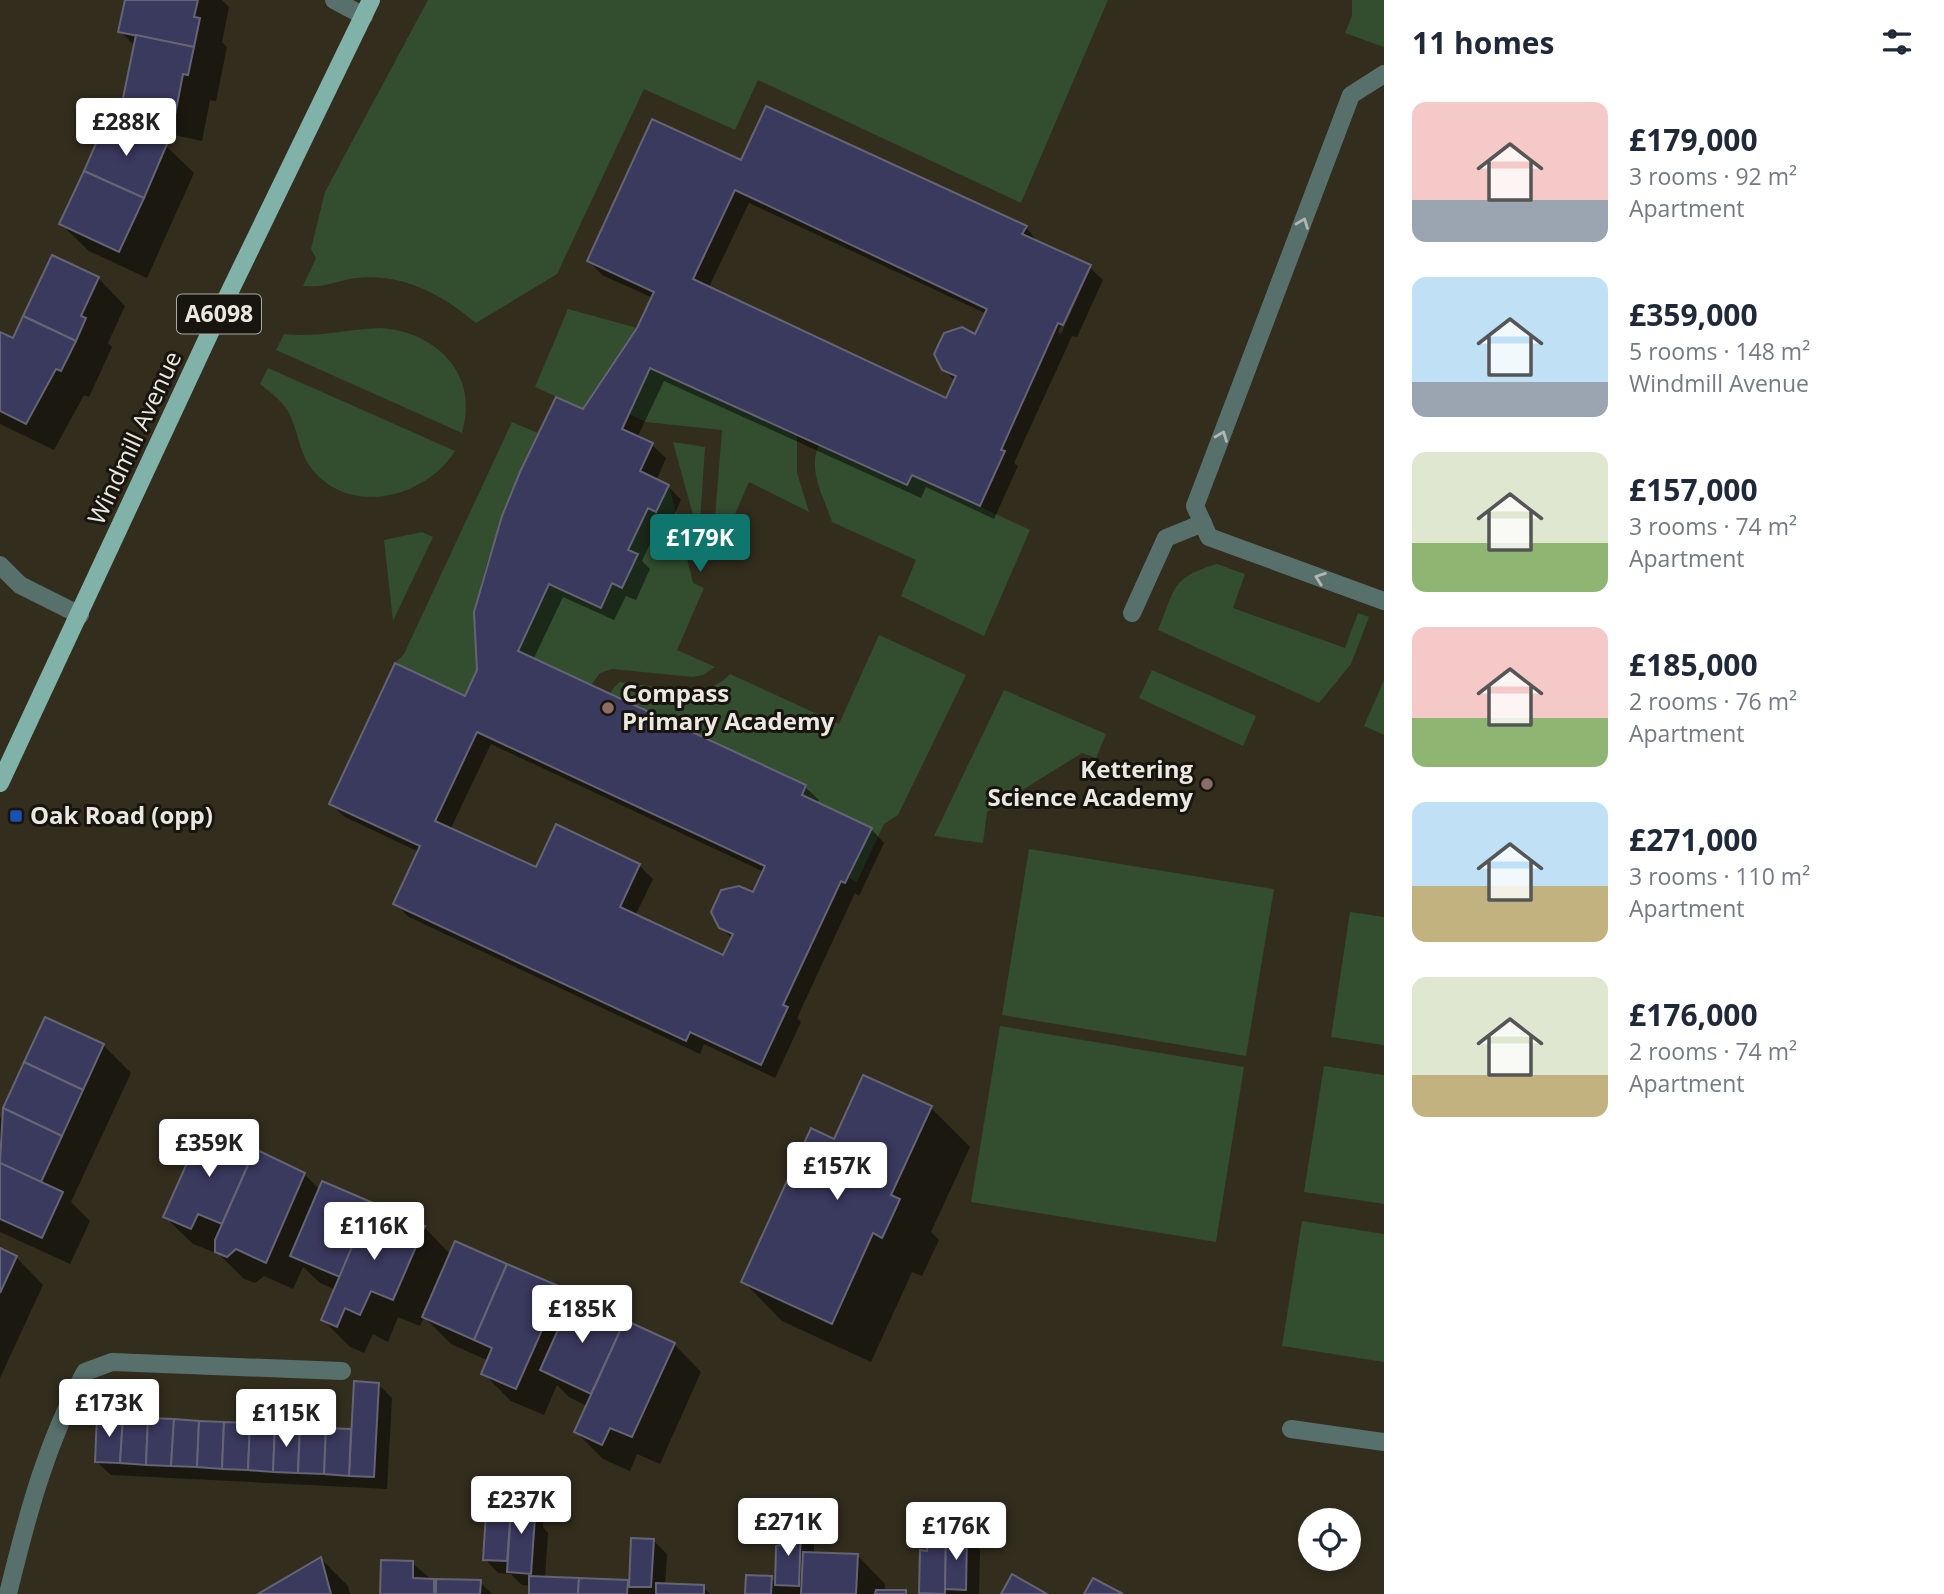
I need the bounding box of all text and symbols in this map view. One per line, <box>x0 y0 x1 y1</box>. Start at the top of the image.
text: 11 homes <box>1412 22 1555 63</box>
icon: filters <box>1878 23 1916 61</box>
pin: £288K <box>77 99 175 158</box>
text: £288K <box>92 105 160 137</box>
text: £179,000 <box>1629 119 1758 160</box>
icon: home <box>1468 130 1552 214</box>
text: 3 rooms · 92 m² <box>1629 160 1797 192</box>
text: Apartment <box>1629 192 1745 224</box>
one-way arrow <box>1294 218 1308 230</box>
road number: A6098 <box>177 294 261 334</box>
text: £359,000 <box>1629 294 1758 335</box>
icon: home <box>1468 305 1552 389</box>
text: 5 rooms · 148 m² <box>1629 335 1810 367</box>
street label: Windmill Avenue <box>79 345 188 529</box>
text: Windmill Avenue <box>1629 367 1809 399</box>
one-way arrow <box>1213 430 1227 442</box>
text: £157,000 <box>1629 469 1758 510</box>
icon: home <box>1468 480 1552 564</box>
text: 3 rooms · 74 m² <box>1629 510 1797 542</box>
pin: £179K <box>651 514 749 574</box>
text: £179K <box>666 521 734 553</box>
text: Apartment <box>1629 542 1745 574</box>
one-way arrow <box>1314 572 1326 586</box>
text: £185,000 <box>1629 644 1758 685</box>
icon: home <box>1468 655 1552 739</box>
place label: Compass Primary Academy <box>622 676 834 737</box>
text: 2 rooms · 76 m² <box>1629 685 1797 717</box>
marker: Compass Primary Academy <box>600 700 616 716</box>
text: Apartment <box>1629 717 1745 749</box>
place label: Kettering Science Academy <box>987 752 1193 813</box>
marker: Kettering Science Academy <box>1199 776 1215 792</box>
place label: Oak Road (opp) <box>30 798 213 831</box>
marker: Oak Road (opp) <box>8 808 24 824</box>
text: £271,000 <box>1629 819 1758 860</box>
icon: home <box>1468 830 1552 914</box>
text: 3 rooms · 110 m² <box>1629 860 1810 892</box>
text: Apartment <box>1629 892 1745 924</box>
text: £176,000 <box>1629 994 1758 1035</box>
icon: home <box>1468 1005 1552 1089</box>
text: 2 rooms · 74 m² <box>1629 1035 1797 1067</box>
text: Apartment <box>1629 1067 1745 1099</box>
pin: £359K <box>160 1120 258 1179</box>
text: £359K <box>175 1126 243 1158</box>
pin: £157K <box>788 1142 886 1202</box>
text: £157K <box>803 1149 871 1181</box>
pin: £116K <box>325 1202 423 1262</box>
text: £116K <box>340 1209 408 1241</box>
pin: £185K <box>533 1286 631 1345</box>
text: £185K <box>548 1292 616 1324</box>
pin: £173K <box>60 1380 158 1439</box>
text: £173K <box>75 1386 143 1418</box>
pin: £115K <box>237 1390 335 1449</box>
text: £115K <box>252 1396 320 1428</box>
pin: £237K <box>472 1476 570 1536</box>
text: £237K <box>487 1483 555 1515</box>
pin: £271K <box>739 1498 837 1558</box>
pin: £176K <box>907 1502 1005 1562</box>
text: £271K <box>754 1505 822 1537</box>
map controls <box>1298 1508 1361 1571</box>
button: locate <box>1298 1508 1361 1571</box>
text: £176K <box>922 1509 990 1541</box>

